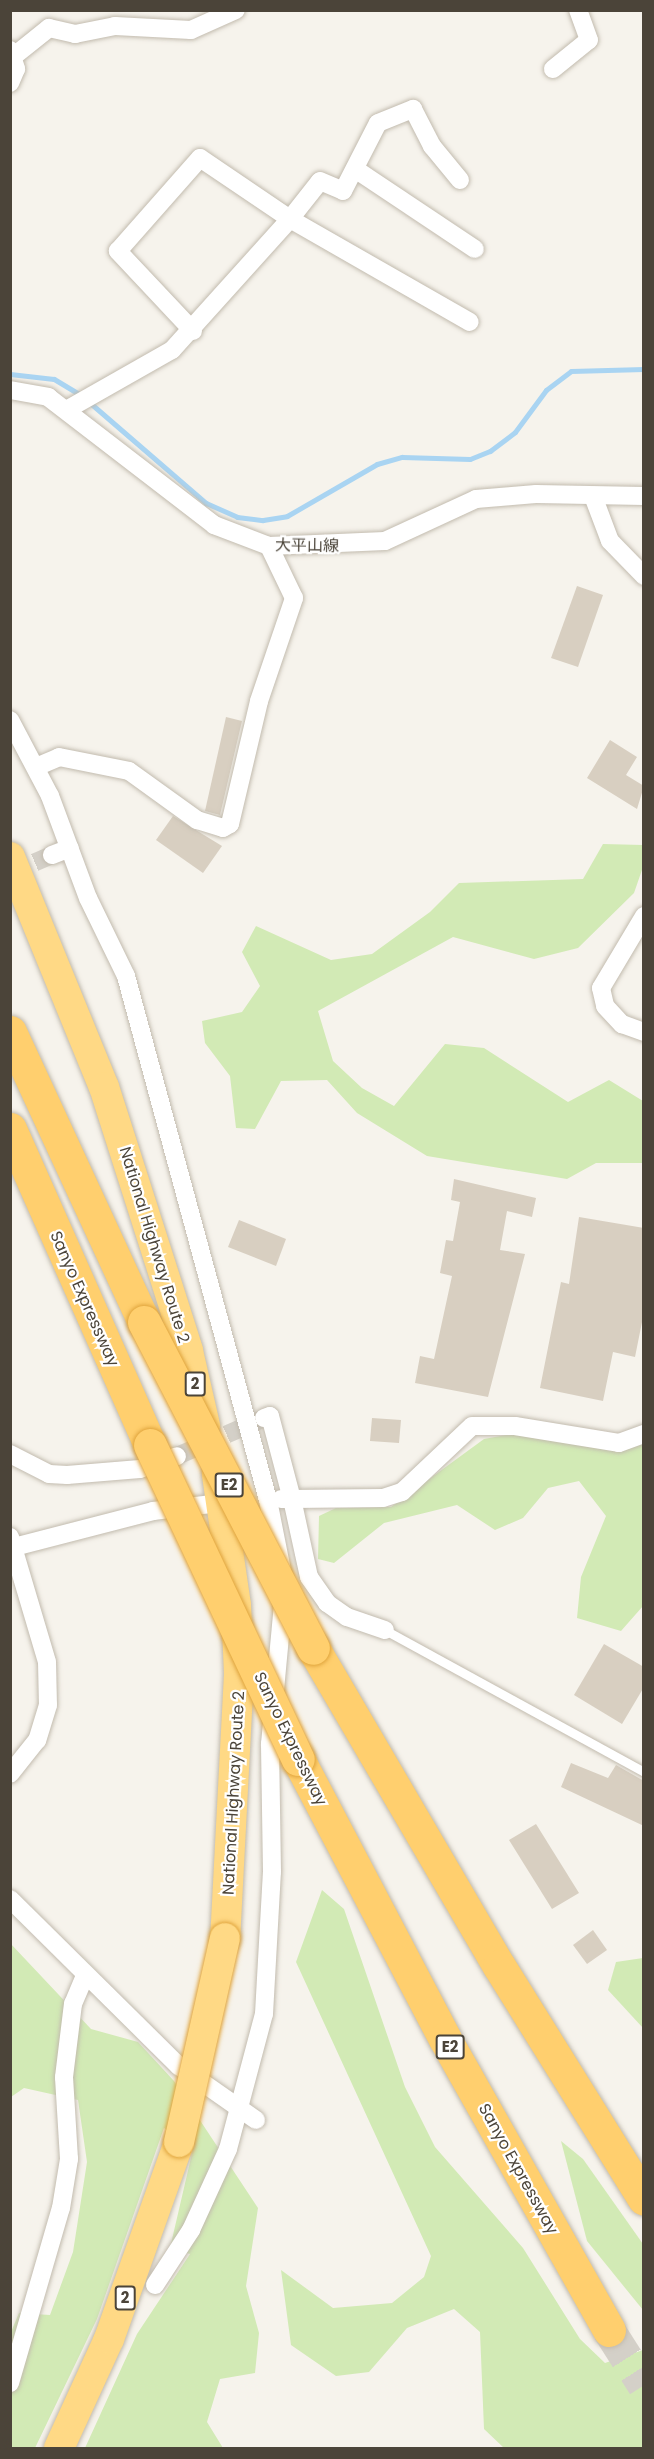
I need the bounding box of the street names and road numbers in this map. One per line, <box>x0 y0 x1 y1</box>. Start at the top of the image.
street label: 大平山線 <box>275 536 339 556</box>
street label: National Highway Route 2 <box>115 1145 193 1345</box>
street label: Sanyo Expressway <box>45 1228 123 1370</box>
road number: 2 <box>184 1372 206 1396</box>
road number: E2 <box>214 1473 244 1497</box>
street label: Sanyo Expressway <box>249 1669 331 1809</box>
street label: National Highway Route 2 <box>219 1691 249 1895</box>
road number: E2 <box>435 2035 465 2059</box>
street label: Sanyo Expressway <box>474 2100 562 2238</box>
road number: 2 <box>114 2286 136 2310</box>

